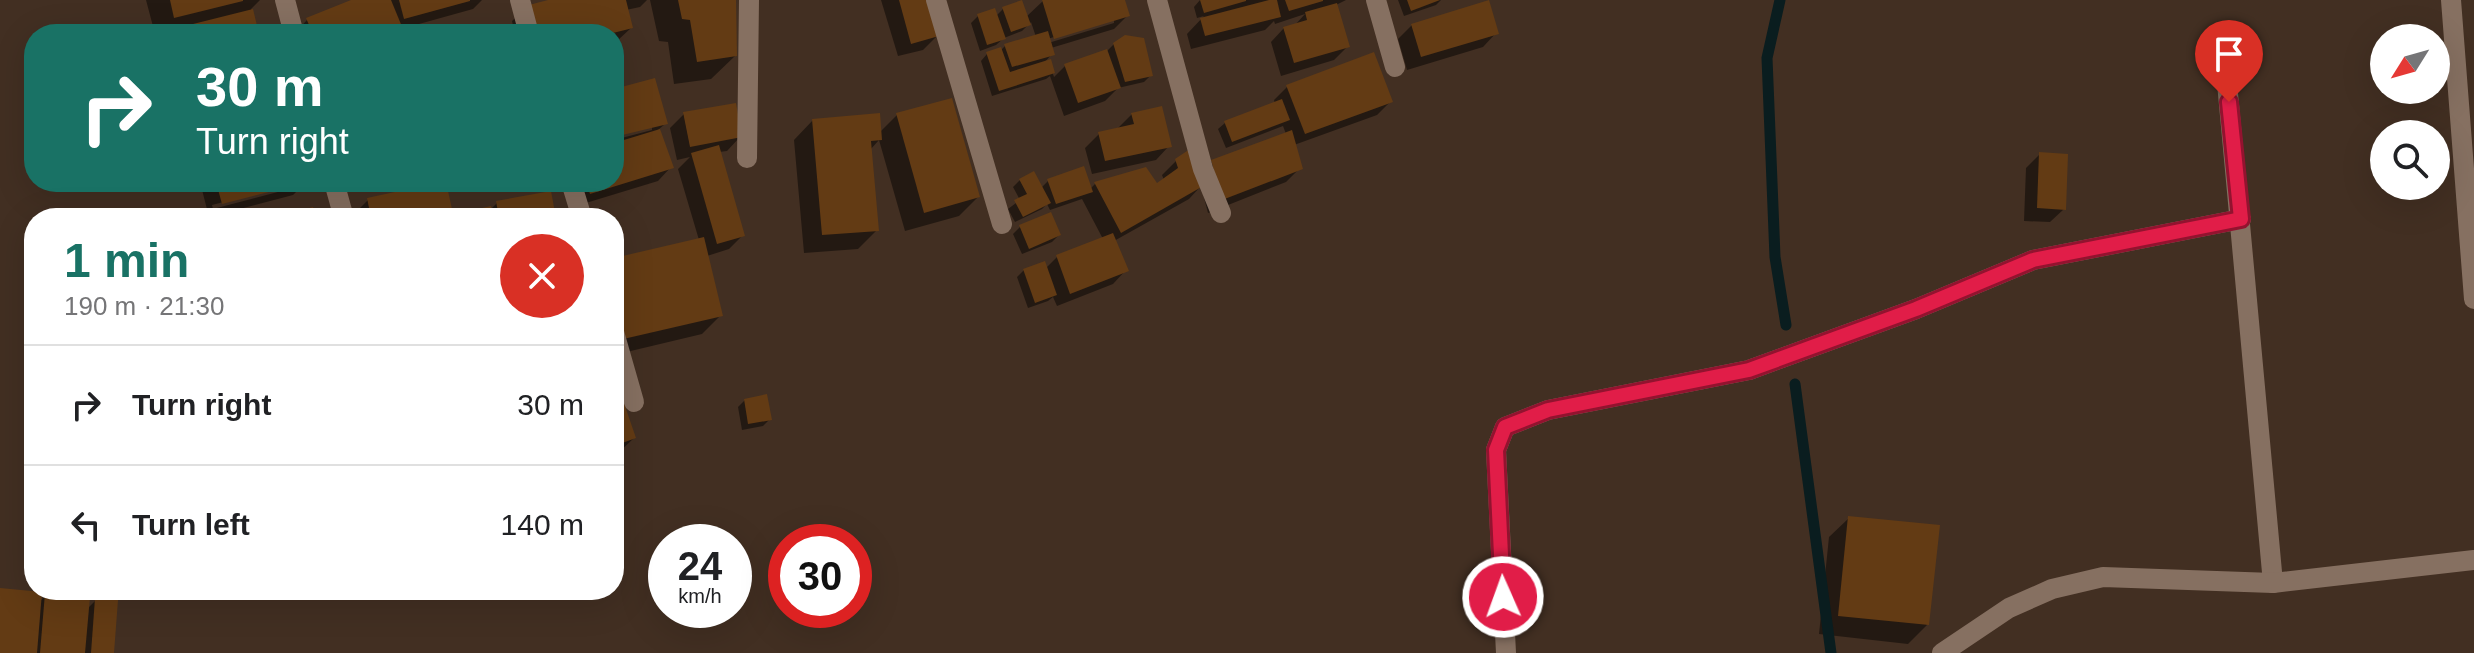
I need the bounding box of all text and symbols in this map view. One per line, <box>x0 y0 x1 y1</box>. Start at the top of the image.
pin <box>2195 20 2263 102</box>
north arrow <box>2370 24 2450 104</box>
map controls <box>2370 24 2450 200</box>
icon: arrive <box>2207 32 2251 76</box>
text: 30 m <box>196 55 324 118</box>
icon: right <box>64 56 168 160</box>
button: search <box>2370 120 2450 200</box>
text: Turn right <box>196 121 349 162</box>
text: 1 min <box>64 234 189 287</box>
button: close <box>500 234 584 318</box>
text: 190 m · 21:30 <box>64 291 224 321</box>
icon: right <box>64 383 108 427</box>
text: Turn right <box>132 388 271 421</box>
text: 30 m <box>517 388 584 421</box>
icon: left <box>64 503 108 547</box>
text: Turn left <box>132 508 250 541</box>
text: 140 m <box>501 508 584 541</box>
speed limit sign: 30 <box>768 524 872 628</box>
text: 24 <box>678 544 722 588</box>
position arrow <box>1461 555 1545 639</box>
text: km/h <box>678 585 722 607</box>

